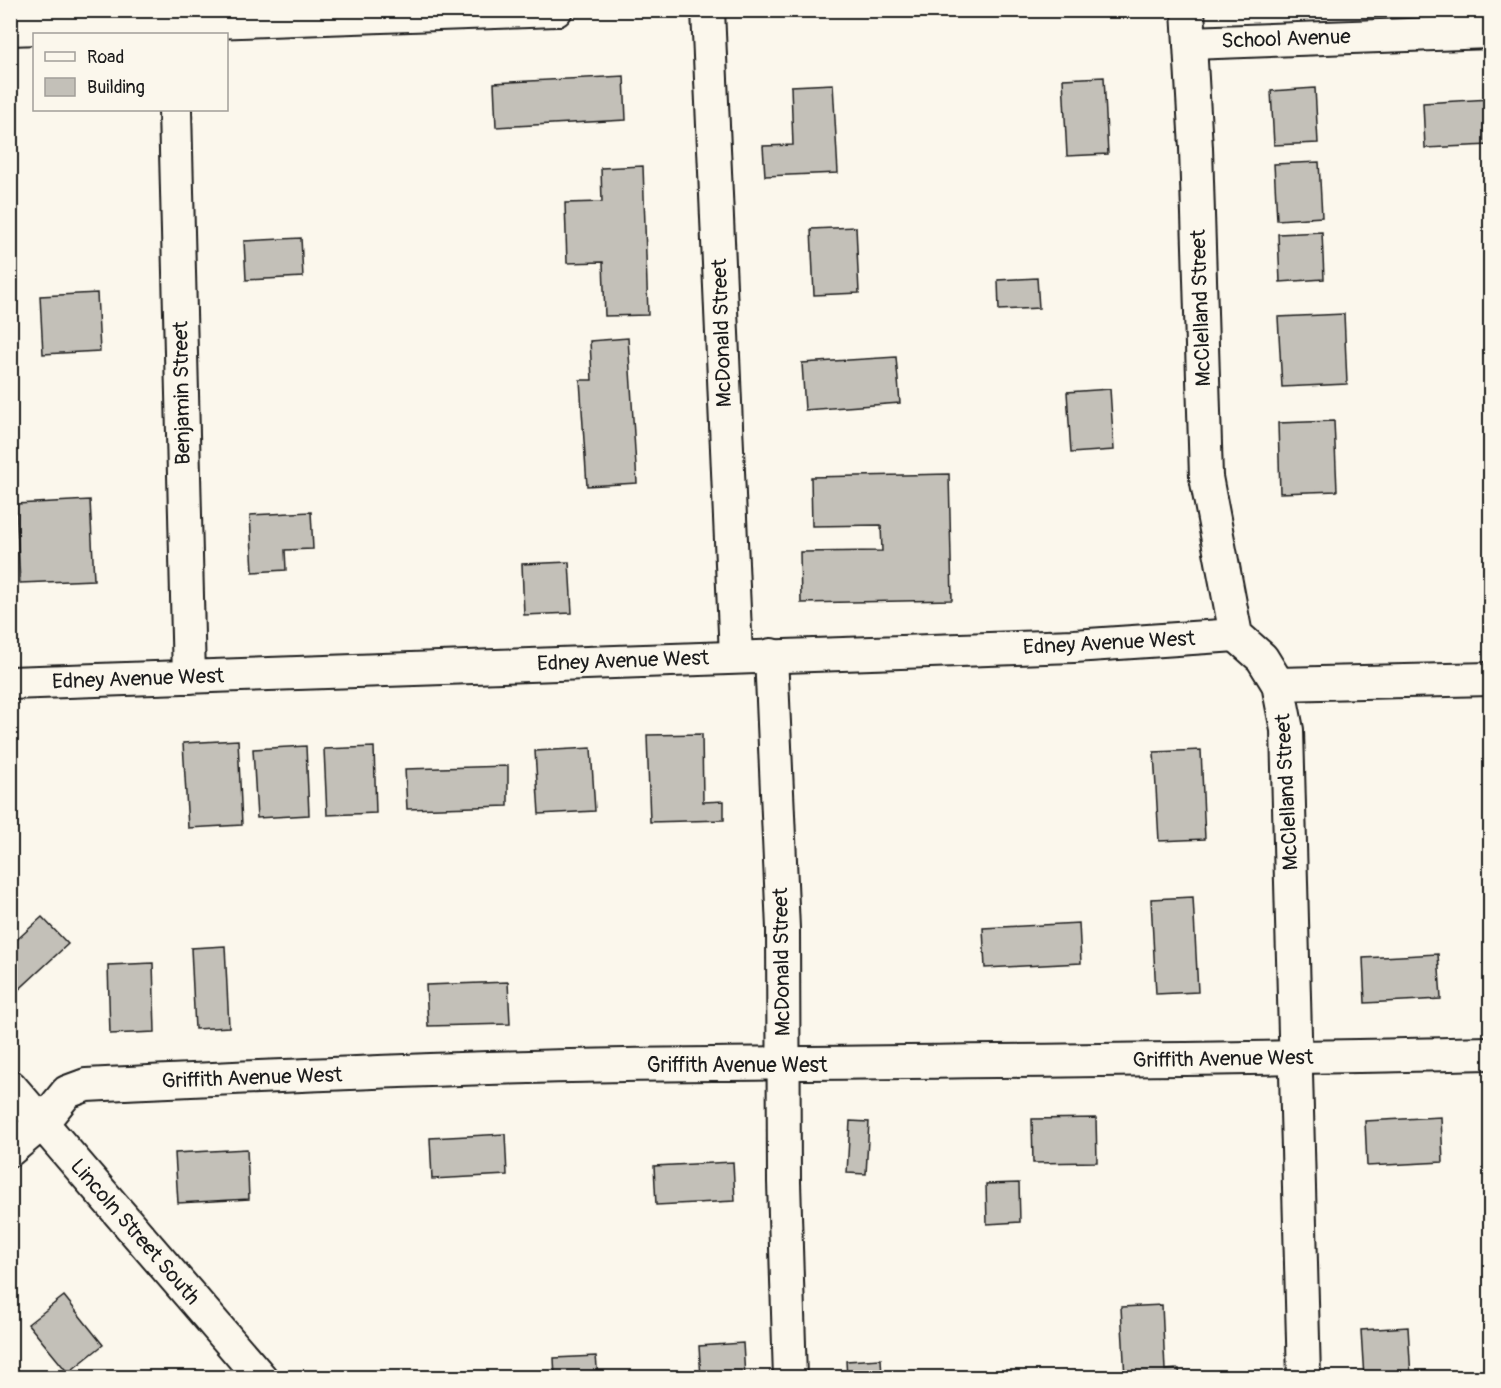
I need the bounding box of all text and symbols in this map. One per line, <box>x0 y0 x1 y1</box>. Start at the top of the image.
street label: School Avenue <box>1221 23 1352 55</box>
legend <box>33 33 228 111</box>
text: Road <box>87 46 124 69</box>
text: Building <box>87 76 145 99</box>
street label: McClelland Street <box>1185 229 1217 387</box>
street label: McDonald Street <box>706 258 738 408</box>
street label: Benjamin Street <box>167 320 197 465</box>
street label: Edney Avenue West <box>1022 625 1196 661</box>
street label: Edney Avenue West <box>536 644 710 677</box>
street label: Edney Avenue West <box>51 662 225 695</box>
street label: McClelland Street <box>1269 712 1305 871</box>
street label: McDonald Street <box>767 887 797 1036</box>
street label: Griffith Avenue West <box>1132 1044 1314 1074</box>
street label: Griffith Avenue West <box>647 1052 828 1079</box>
street label: Griffith Avenue West <box>161 1061 343 1095</box>
street label: Lincoln Street South <box>64 1153 206 1311</box>

